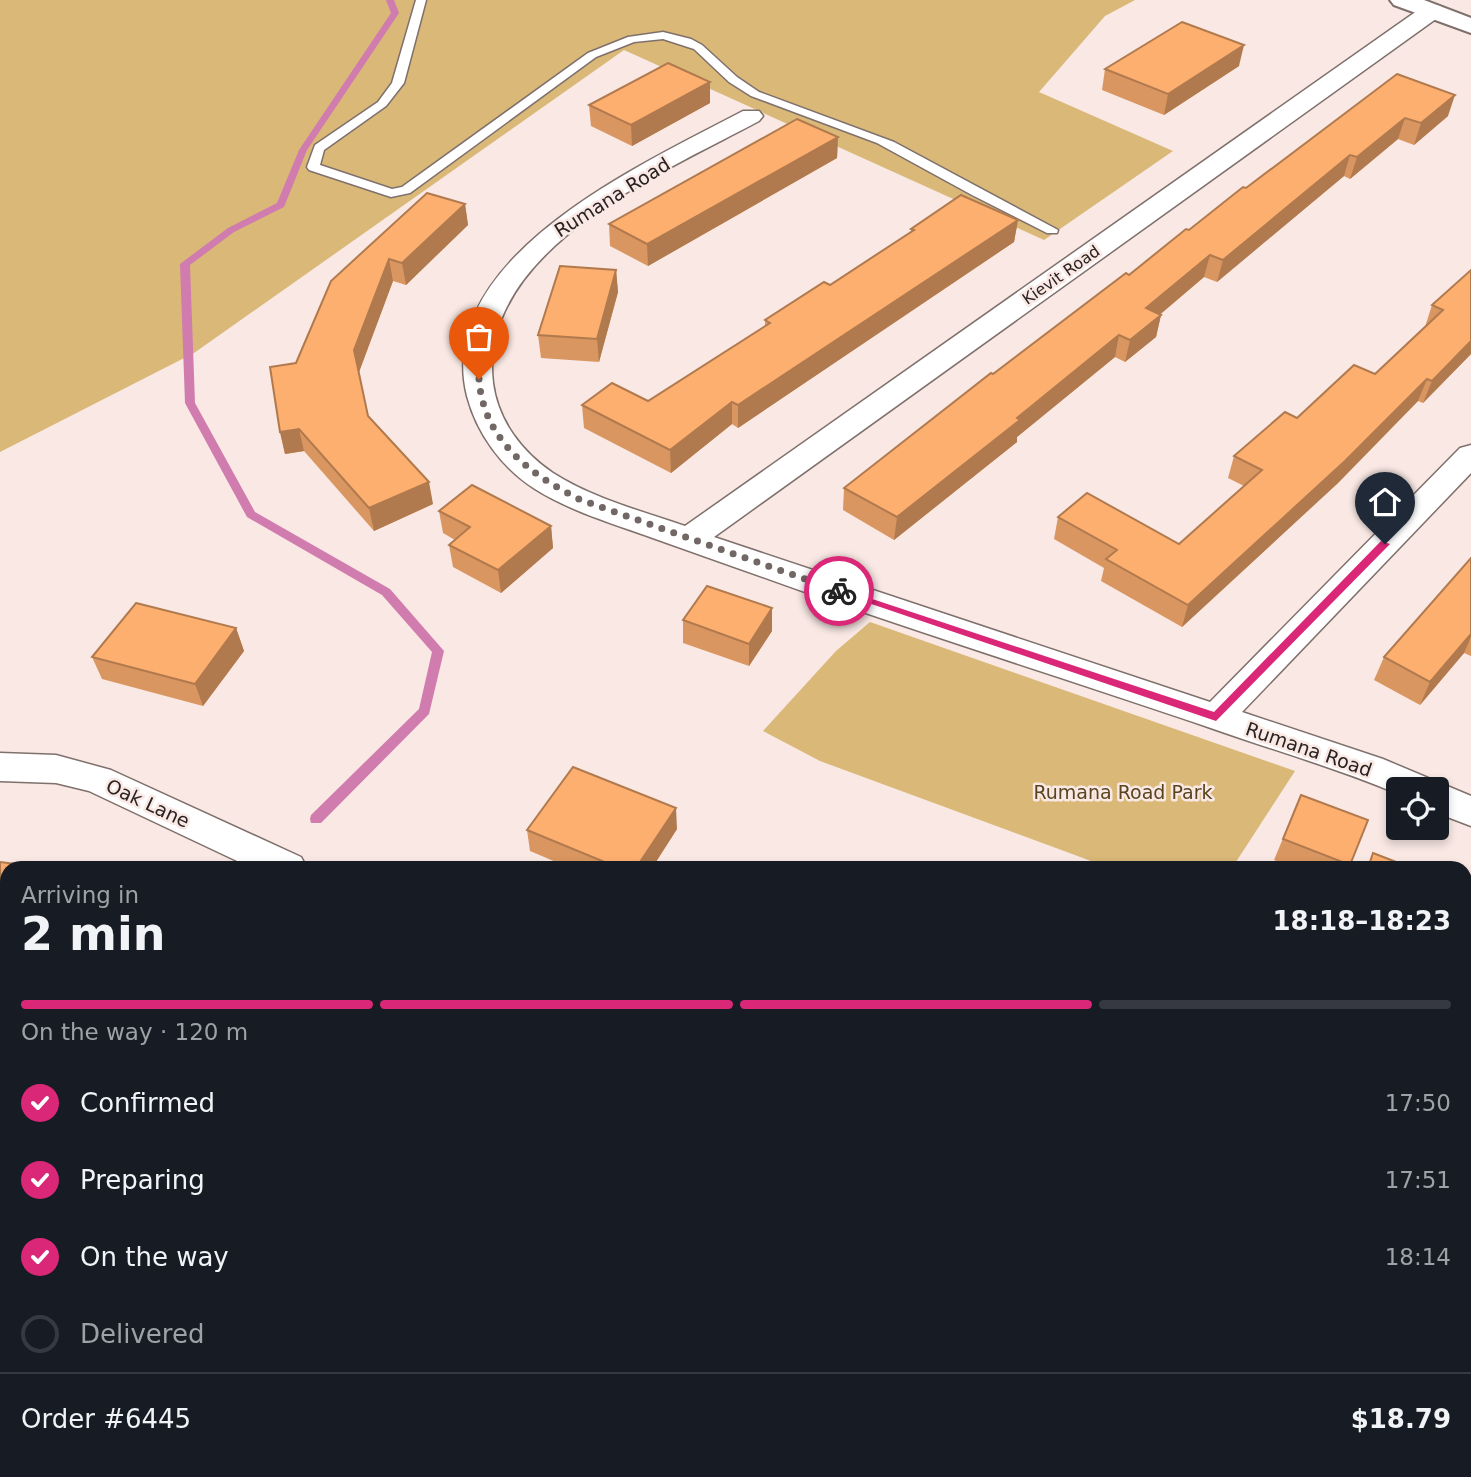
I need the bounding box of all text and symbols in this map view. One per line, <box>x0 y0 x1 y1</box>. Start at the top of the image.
street label: Rumana Road <box>550 153 674 241</box>
street label: Kievit Road <box>1019 241 1103 309</box>
pin <box>449 307 509 379</box>
icon: bag <box>460 318 498 356</box>
pin <box>1355 472 1415 544</box>
icon: home <box>1366 483 1404 521</box>
courier <box>804 556 874 626</box>
icon: bike <box>820 572 858 610</box>
street label: Rumana Road <box>1243 717 1375 781</box>
street label: Oak Lane <box>103 774 193 832</box>
map controls <box>1386 777 1449 840</box>
button: locate <box>1386 777 1449 840</box>
park label: Rumana Road Park <box>1033 781 1213 803</box>
text: Arriving in <box>21 882 139 908</box>
text: 18:18–18:23 <box>1272 906 1451 936</box>
text: 2 min <box>21 907 165 961</box>
text: On the way · 120 m <box>21 1019 248 1045</box>
icon: check <box>21 1084 59 1122</box>
text: Confirmed <box>80 1088 215 1118</box>
text: 17:50 <box>1385 1090 1451 1116</box>
icon: check <box>21 1161 59 1199</box>
text: Preparing <box>80 1165 205 1195</box>
text: 17:51 <box>1385 1167 1451 1193</box>
icon: check <box>21 1238 59 1276</box>
text: On the way <box>80 1242 229 1272</box>
text: 18:14 <box>1385 1244 1451 1270</box>
text: Delivered <box>80 1319 204 1349</box>
text: Order #6445 <box>21 1404 191 1434</box>
text: $18.79 <box>1351 1404 1451 1434</box>

